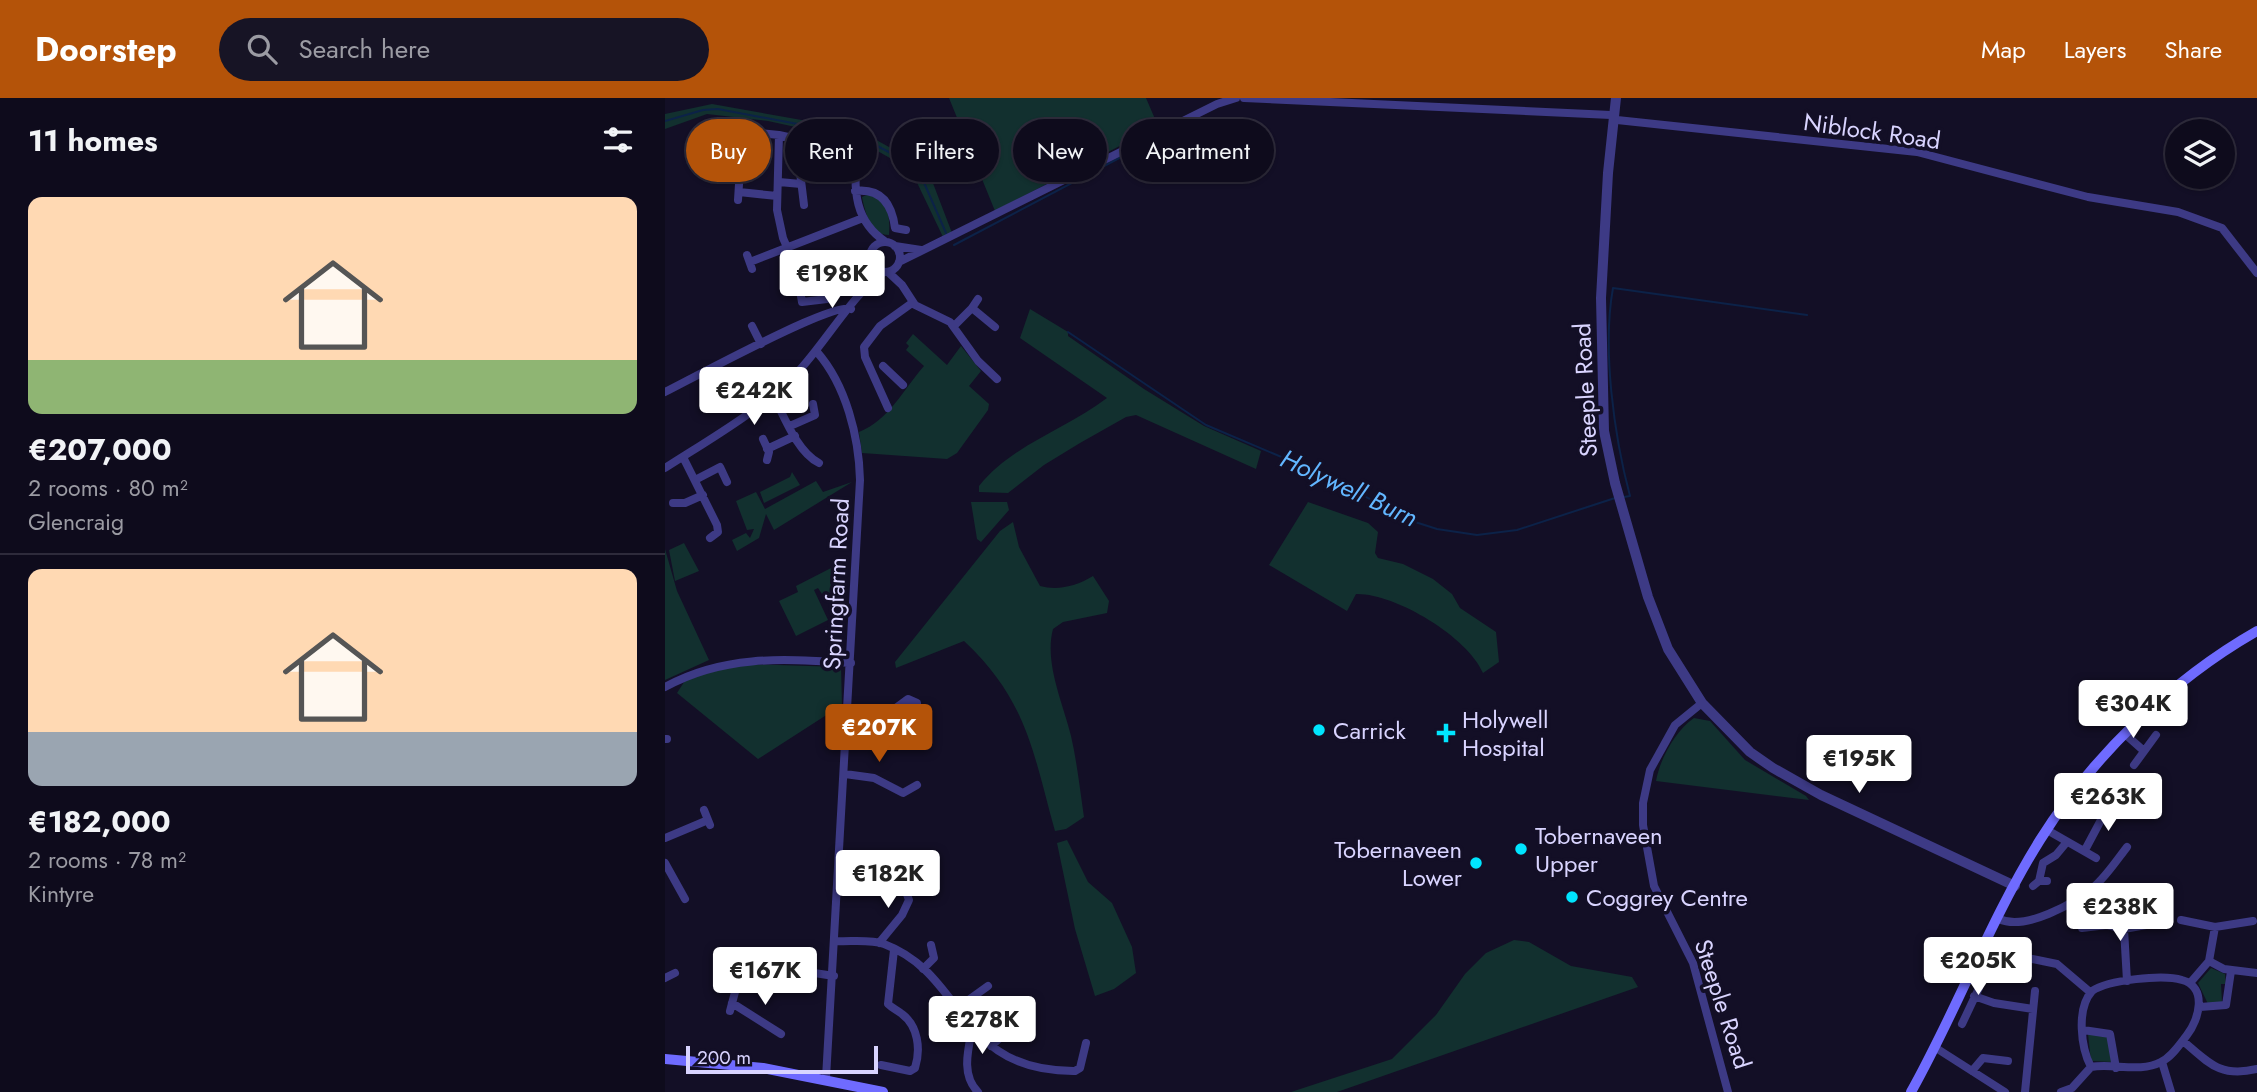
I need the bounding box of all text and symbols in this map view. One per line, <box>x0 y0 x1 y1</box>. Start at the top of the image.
search box <box>219 18 709 81</box>
text: Doorstep <box>35 26 177 73</box>
icon: search <box>243 30 281 68</box>
text: Search here <box>299 30 430 68</box>
text: Map <box>1981 32 2026 67</box>
text: Layers <box>2064 32 2126 67</box>
text: Share <box>2164 32 2222 67</box>
street label: Niblock Road <box>1801 104 1943 158</box>
text: 11 homes <box>28 119 158 162</box>
chip: Buy <box>686 119 771 182</box>
chip: Rent <box>785 119 877 182</box>
chip: Filters <box>891 119 999 182</box>
chip: New <box>1013 119 1107 182</box>
chip: Apartment <box>1121 119 1274 182</box>
map controls <box>2165 119 2235 189</box>
button: layers <box>2165 119 2235 189</box>
icon: filters <box>599 121 637 159</box>
icon: home <box>270 242 396 368</box>
pin: €198K <box>783 250 881 310</box>
text: €198K <box>796 256 868 290</box>
street label: Steeple Road <box>1564 322 1606 458</box>
pin: €242K <box>705 368 803 427</box>
text: €242K <box>715 373 793 407</box>
text: €207,000 <box>28 428 172 471</box>
water label: Holywell Burn <box>1274 440 1424 536</box>
text: 2 rooms · 80 m² <box>28 471 188 505</box>
street label: Springfarm Road <box>814 497 858 671</box>
text: Glencraig <box>28 505 124 539</box>
icon: home <box>270 614 396 740</box>
pin: €304K <box>2084 680 2182 740</box>
text: €304K <box>2095 686 2171 720</box>
place label: Holywell Hospital <box>1462 702 1548 765</box>
pin: €207K <box>830 704 928 764</box>
text: €207K <box>841 710 917 744</box>
place label: Carrick <box>1333 713 1406 748</box>
marker: Carrick <box>1311 722 1327 738</box>
marker: Holywell Hospital <box>1436 723 1456 743</box>
pin: €195K <box>1810 736 1908 795</box>
text: €195K <box>1822 741 1896 775</box>
pin: €263K <box>2059 774 2157 833</box>
text: €263K <box>2070 779 2146 813</box>
text: €182,000 <box>28 800 171 843</box>
place label: Tobernaveen Upper <box>1535 818 1663 881</box>
place label: Tobernaveen Lower <box>1334 832 1463 895</box>
marker: Tobernaveen Upper <box>1513 841 1529 857</box>
text: 2 rooms · 78 m² <box>28 843 186 877</box>
pin: €182K <box>839 850 937 910</box>
marker: Tobernaveen Lower <box>1468 855 1484 871</box>
text: €182K <box>852 856 924 890</box>
text: Kintyre <box>28 877 94 911</box>
place label: Coggrey Centre <box>1586 880 1748 915</box>
pin: €238K <box>2071 884 2169 943</box>
marker: Coggrey Centre <box>1564 889 1580 905</box>
text: €238K <box>2083 889 2157 923</box>
street label: Steeple Road <box>1686 935 1760 1073</box>
pin: €205K <box>1929 937 2027 997</box>
text: €205K <box>1940 943 2016 977</box>
pin: €167K <box>716 948 814 1007</box>
text: €167K <box>729 953 801 987</box>
pin: €278K <box>933 996 1031 1056</box>
text: €278K <box>945 1002 1019 1036</box>
scale bar <box>686 1043 879 1075</box>
text: 200 m <box>697 1044 751 1071</box>

